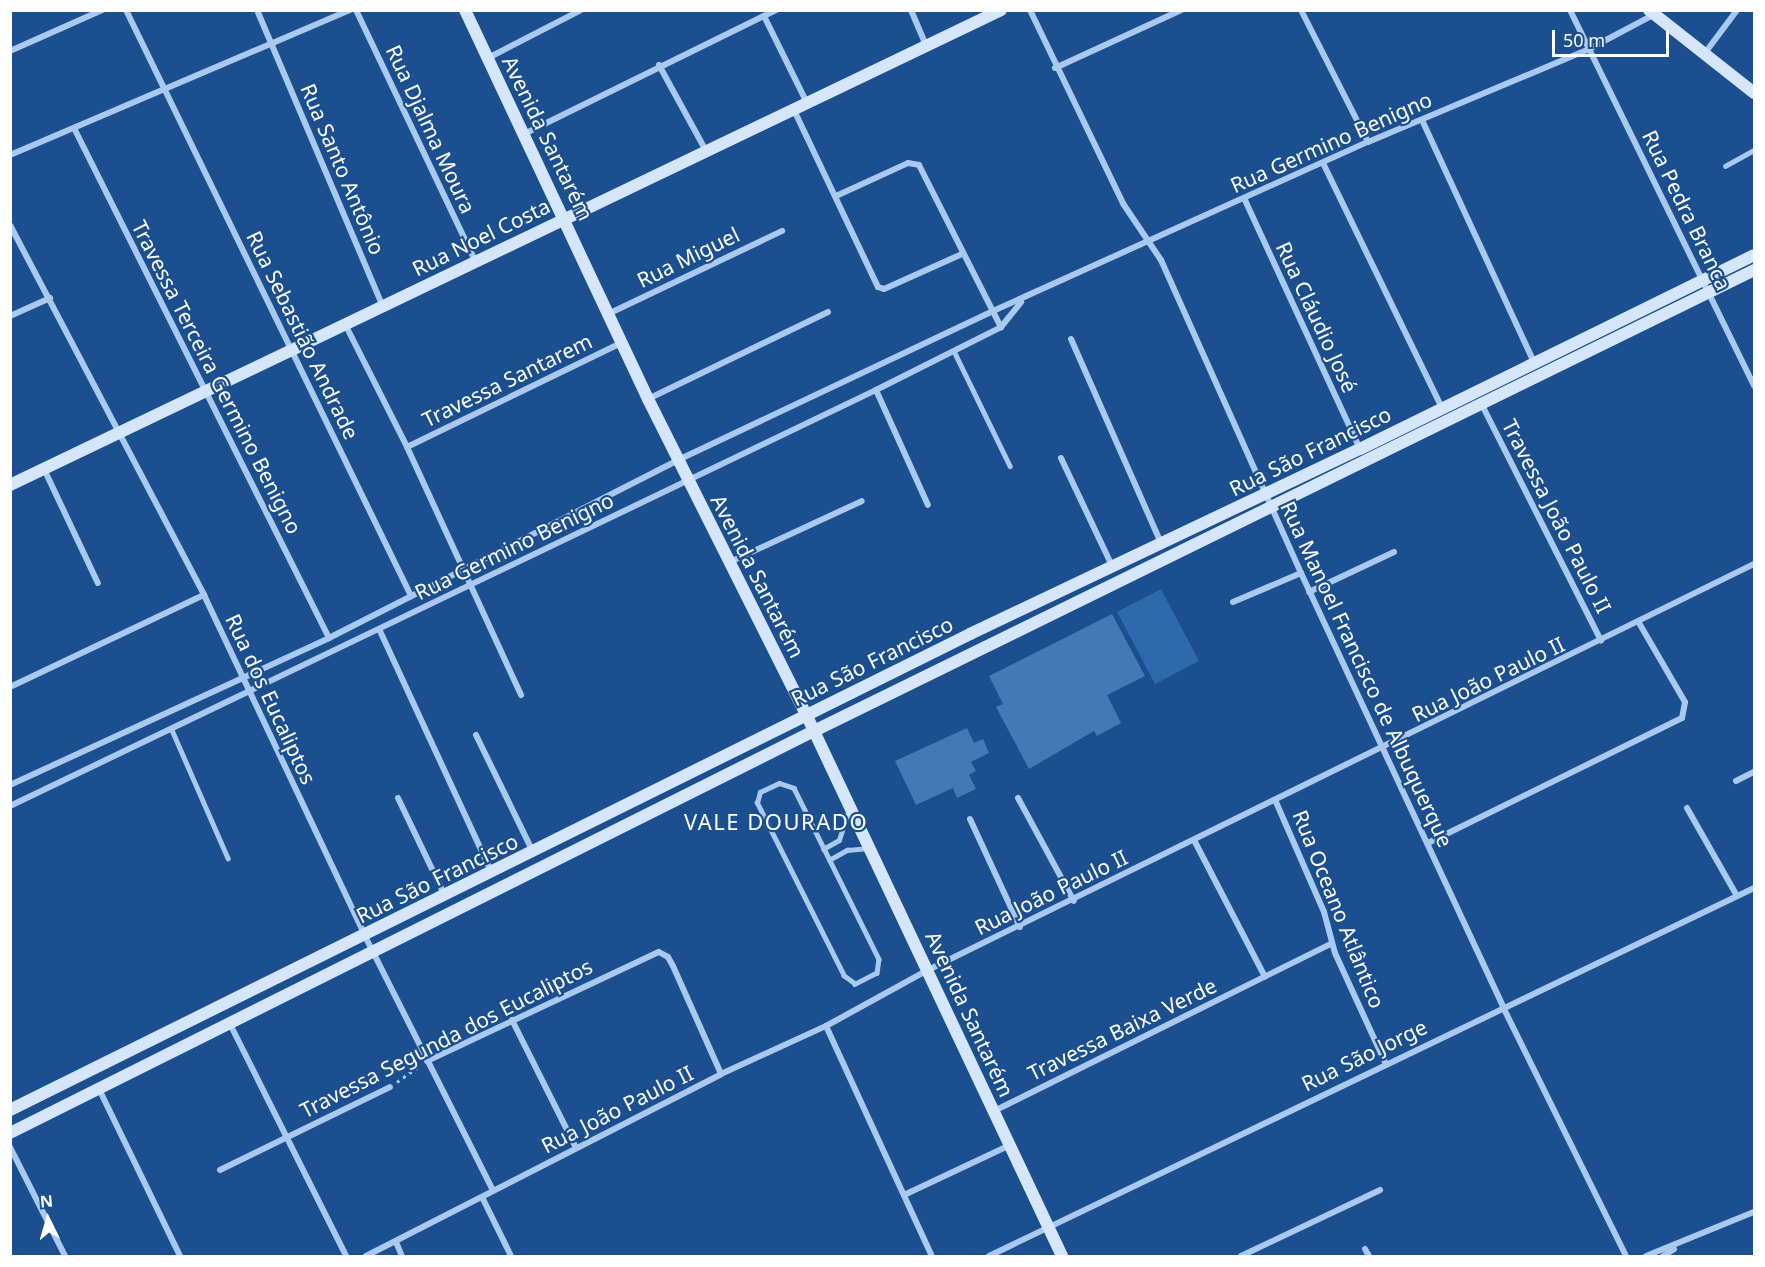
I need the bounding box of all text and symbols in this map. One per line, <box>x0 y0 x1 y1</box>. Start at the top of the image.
scale bar <box>1555 18 1672 56</box>
text: 50 m <box>1563 28 1605 52</box>
street label: Rua Djalma Moura <box>381 41 481 217</box>
street label: Avenida Santarém <box>497 52 599 224</box>
street label: Rua Santo Antônio <box>296 80 390 258</box>
street label: Rua Germino Benigno <box>1226 86 1436 198</box>
street label: Rua Pedra Branca <box>1637 126 1737 294</box>
street label: Rua Noel Costa <box>408 193 554 281</box>
street label: Travessa Terceira Germino Benigno <box>127 216 307 538</box>
street label: Rua Miguel <box>633 221 743 293</box>
street label: Rua Sebastião Andrade <box>242 227 364 443</box>
street label: Rua Cláudio José <box>1271 238 1363 396</box>
street label: Travessa Santarem <box>418 328 596 432</box>
street label: Rua São Francisco <box>1225 401 1395 501</box>
street label: Travessa João Paulo II <box>1497 415 1617 617</box>
street label: Rua Germino Benigno <box>411 487 617 605</box>
street label: Avenida Santarém <box>706 490 810 662</box>
street label: Rua Manoel Francisco de Albuquerque <box>1276 497 1458 851</box>
street label: Rua dos Eucaliptos <box>220 610 322 788</box>
street label: Rua São Francisco <box>787 611 957 711</box>
street label: Rua João Paulo II <box>1407 631 1569 727</box>
street label: Rua Oceano Atlântico <box>1288 806 1390 1012</box>
district label: VALE DOURADO <box>684 809 868 835</box>
street label: Rua São Francisco <box>352 828 522 928</box>
street label: Rua João Paulo II <box>970 844 1132 940</box>
street label: Avenida Santarém <box>921 927 1019 1101</box>
street label: Travessa Segunda dos Eucaliptos <box>296 953 596 1123</box>
street label: Travessa Baixa Verde <box>1024 972 1220 1086</box>
street label: Rua São Jorge <box>1297 1014 1431 1096</box>
street label: Rua João Paulo II <box>537 1060 697 1158</box>
north arrow <box>18 1189 78 1249</box>
text: N <box>39 1190 54 1213</box>

